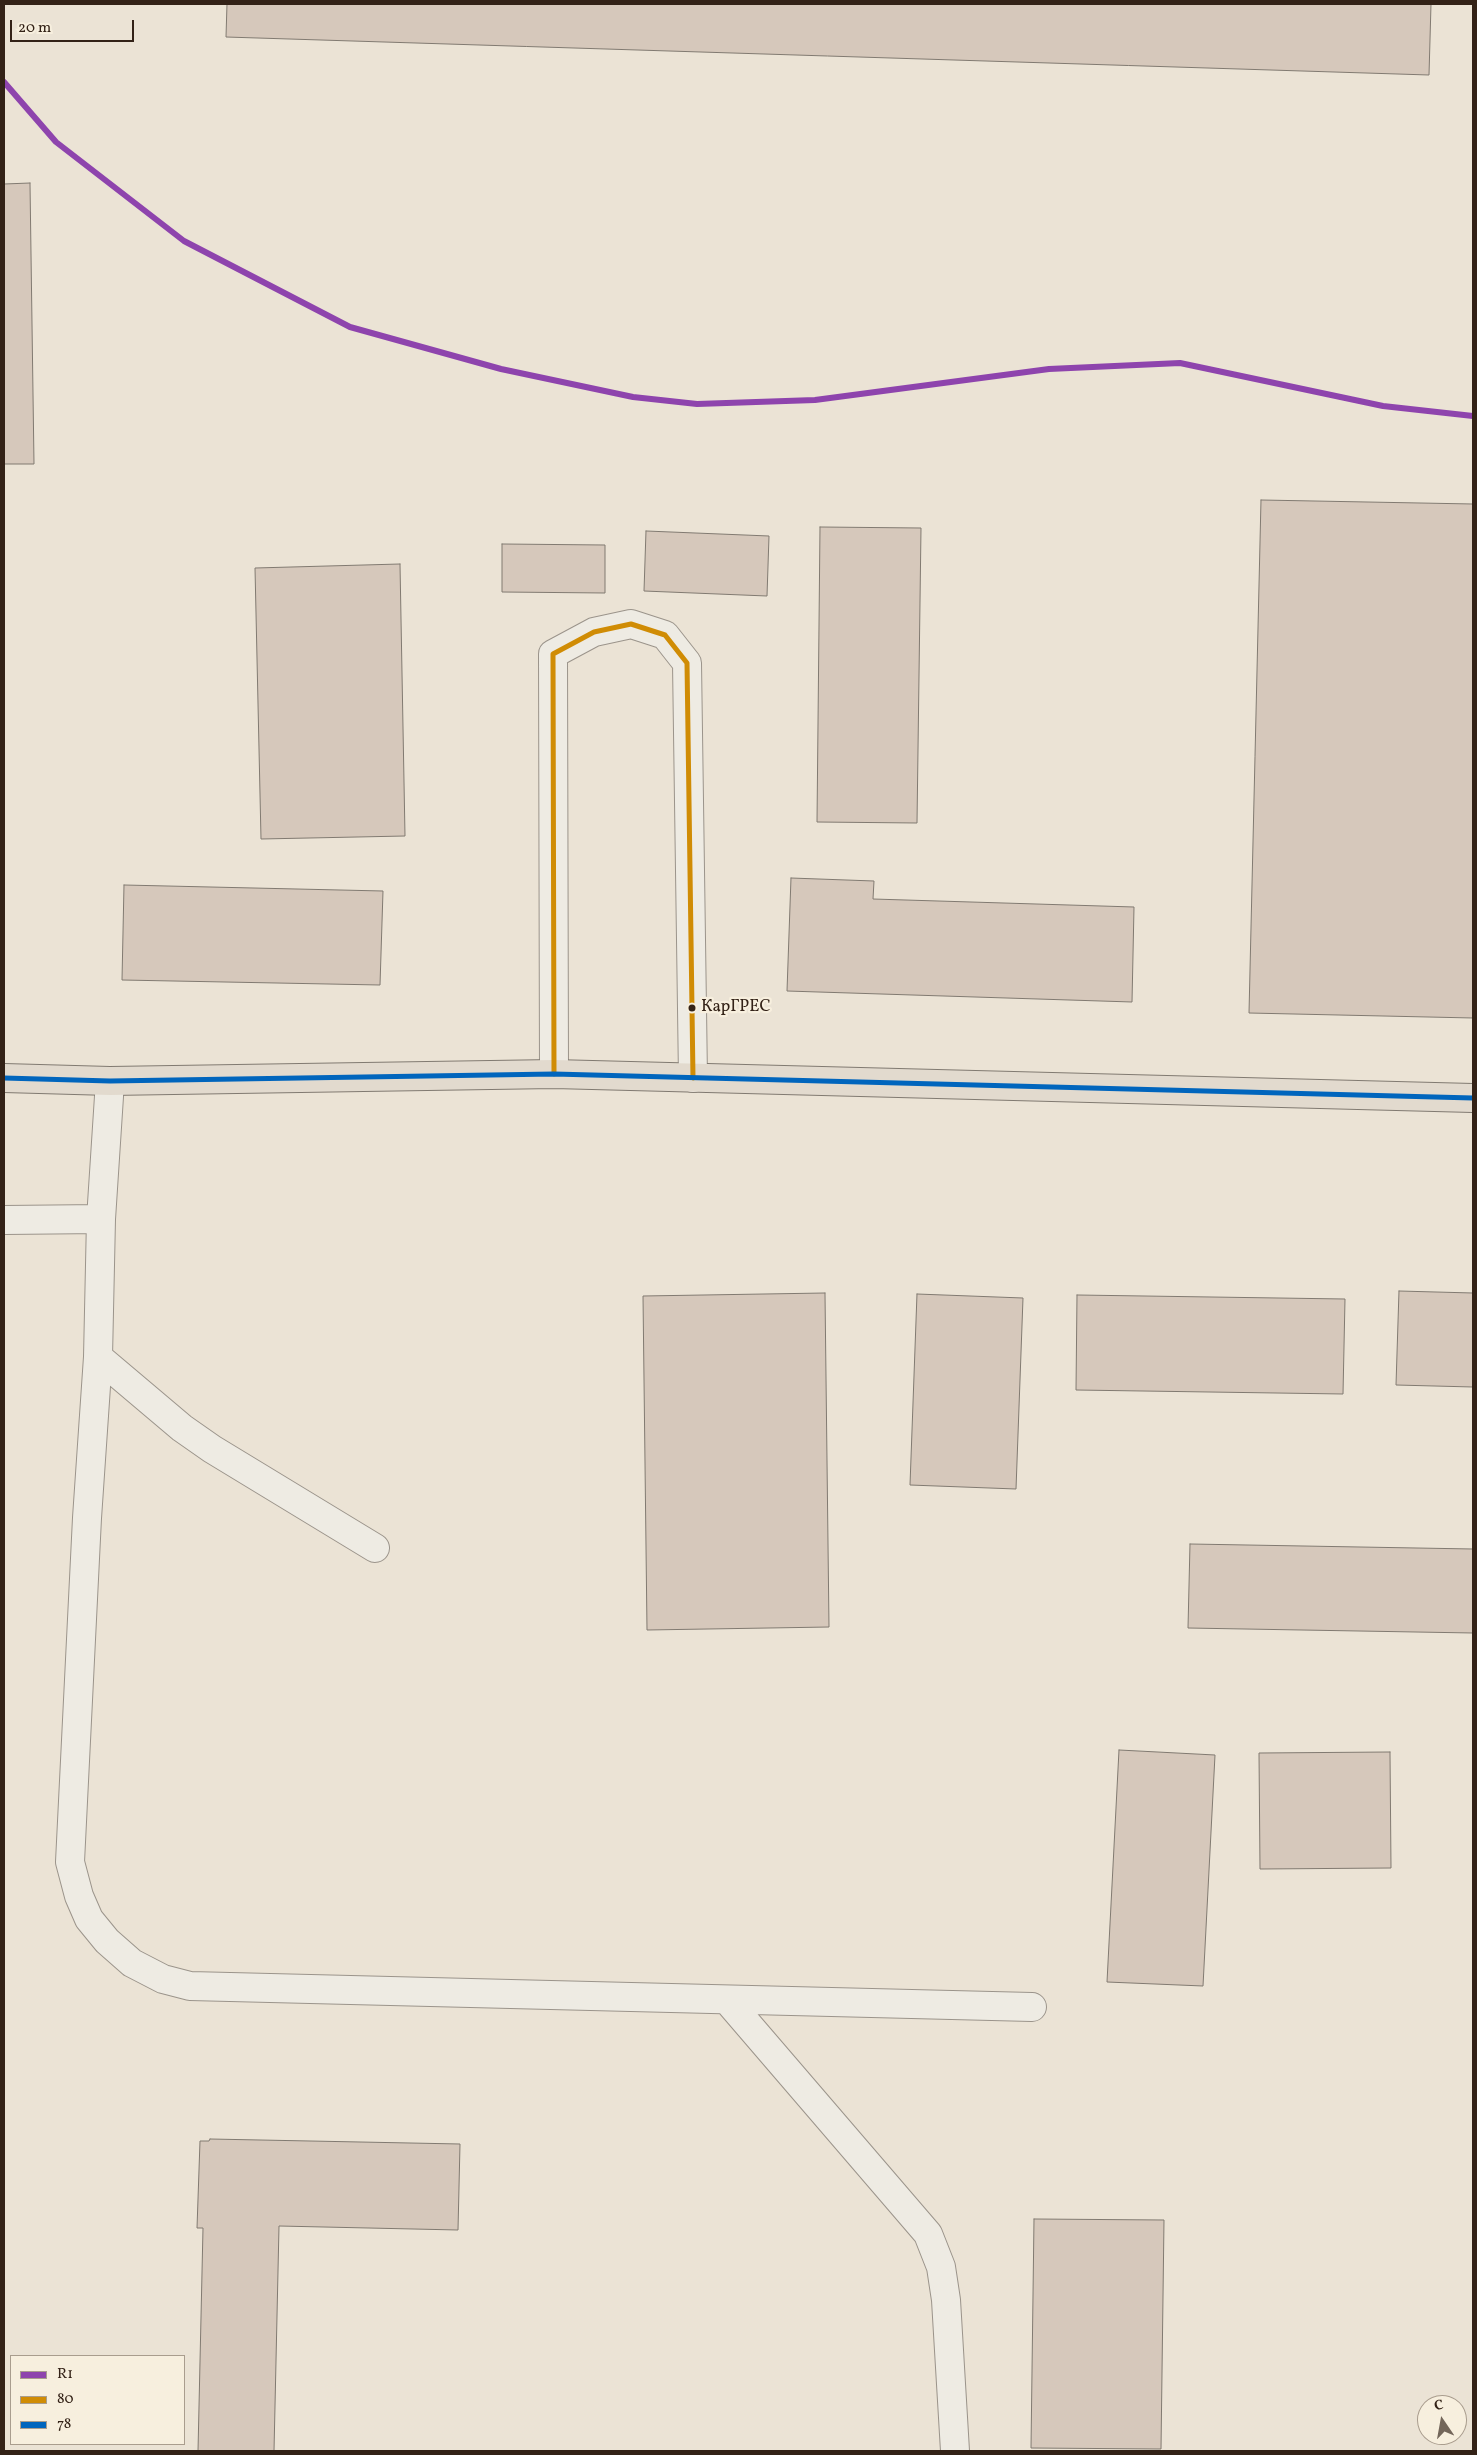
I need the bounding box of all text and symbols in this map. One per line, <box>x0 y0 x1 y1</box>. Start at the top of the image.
scale bar <box>12 10 136 42</box>
text: 20 m <box>18 18 51 39</box>
place label: КарГРЕС <box>701 998 771 1018</box>
marker: КарГРЕС <box>687 1003 697 1013</box>
legend <box>10 2355 185 2445</box>
text: R1 <box>57 2364 73 2385</box>
text: 80 <box>57 2389 74 2410</box>
north arrow <box>1417 2395 1467 2445</box>
text: С <box>1433 2396 1445 2416</box>
text: 78 <box>57 2414 71 2435</box>

